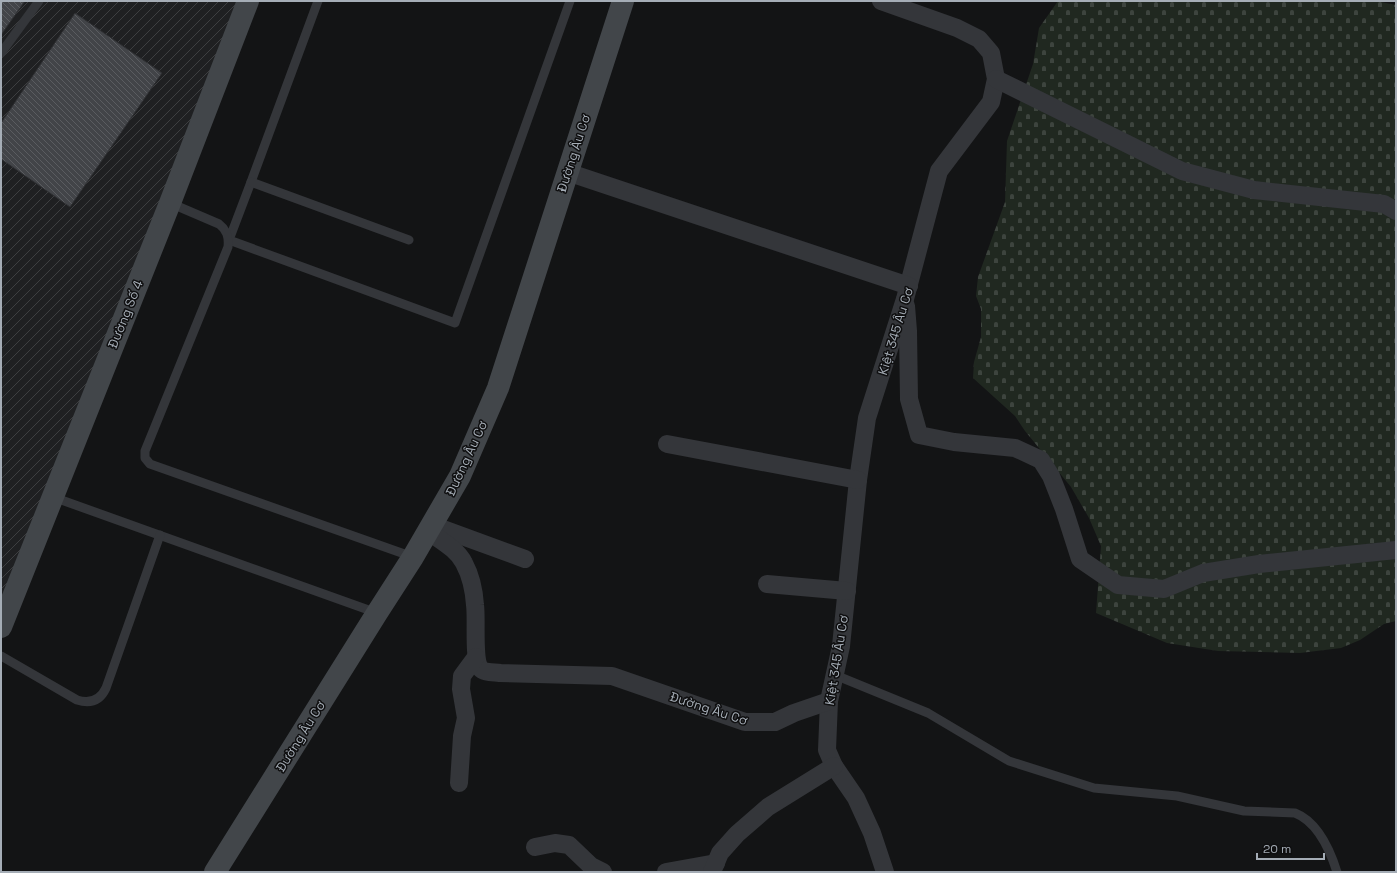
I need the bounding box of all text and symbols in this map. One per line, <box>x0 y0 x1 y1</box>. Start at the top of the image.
street label: Đường Âu Cơ <box>553 112 594 194</box>
street label: Đường Số 4 <box>104 278 147 351</box>
street label: Kiệt 345 Âu Cơ <box>874 285 917 377</box>
street label: Đường Âu Cơ <box>442 418 491 498</box>
street label: Kiệt 345 Âu Cơ <box>821 614 852 706</box>
street label: Đường Âu Cơ <box>668 688 750 729</box>
street label: Đường Âu Cơ <box>272 698 329 775</box>
scale bar <box>1257 835 1324 861</box>
text: 20 m <box>1263 841 1291 857</box>

